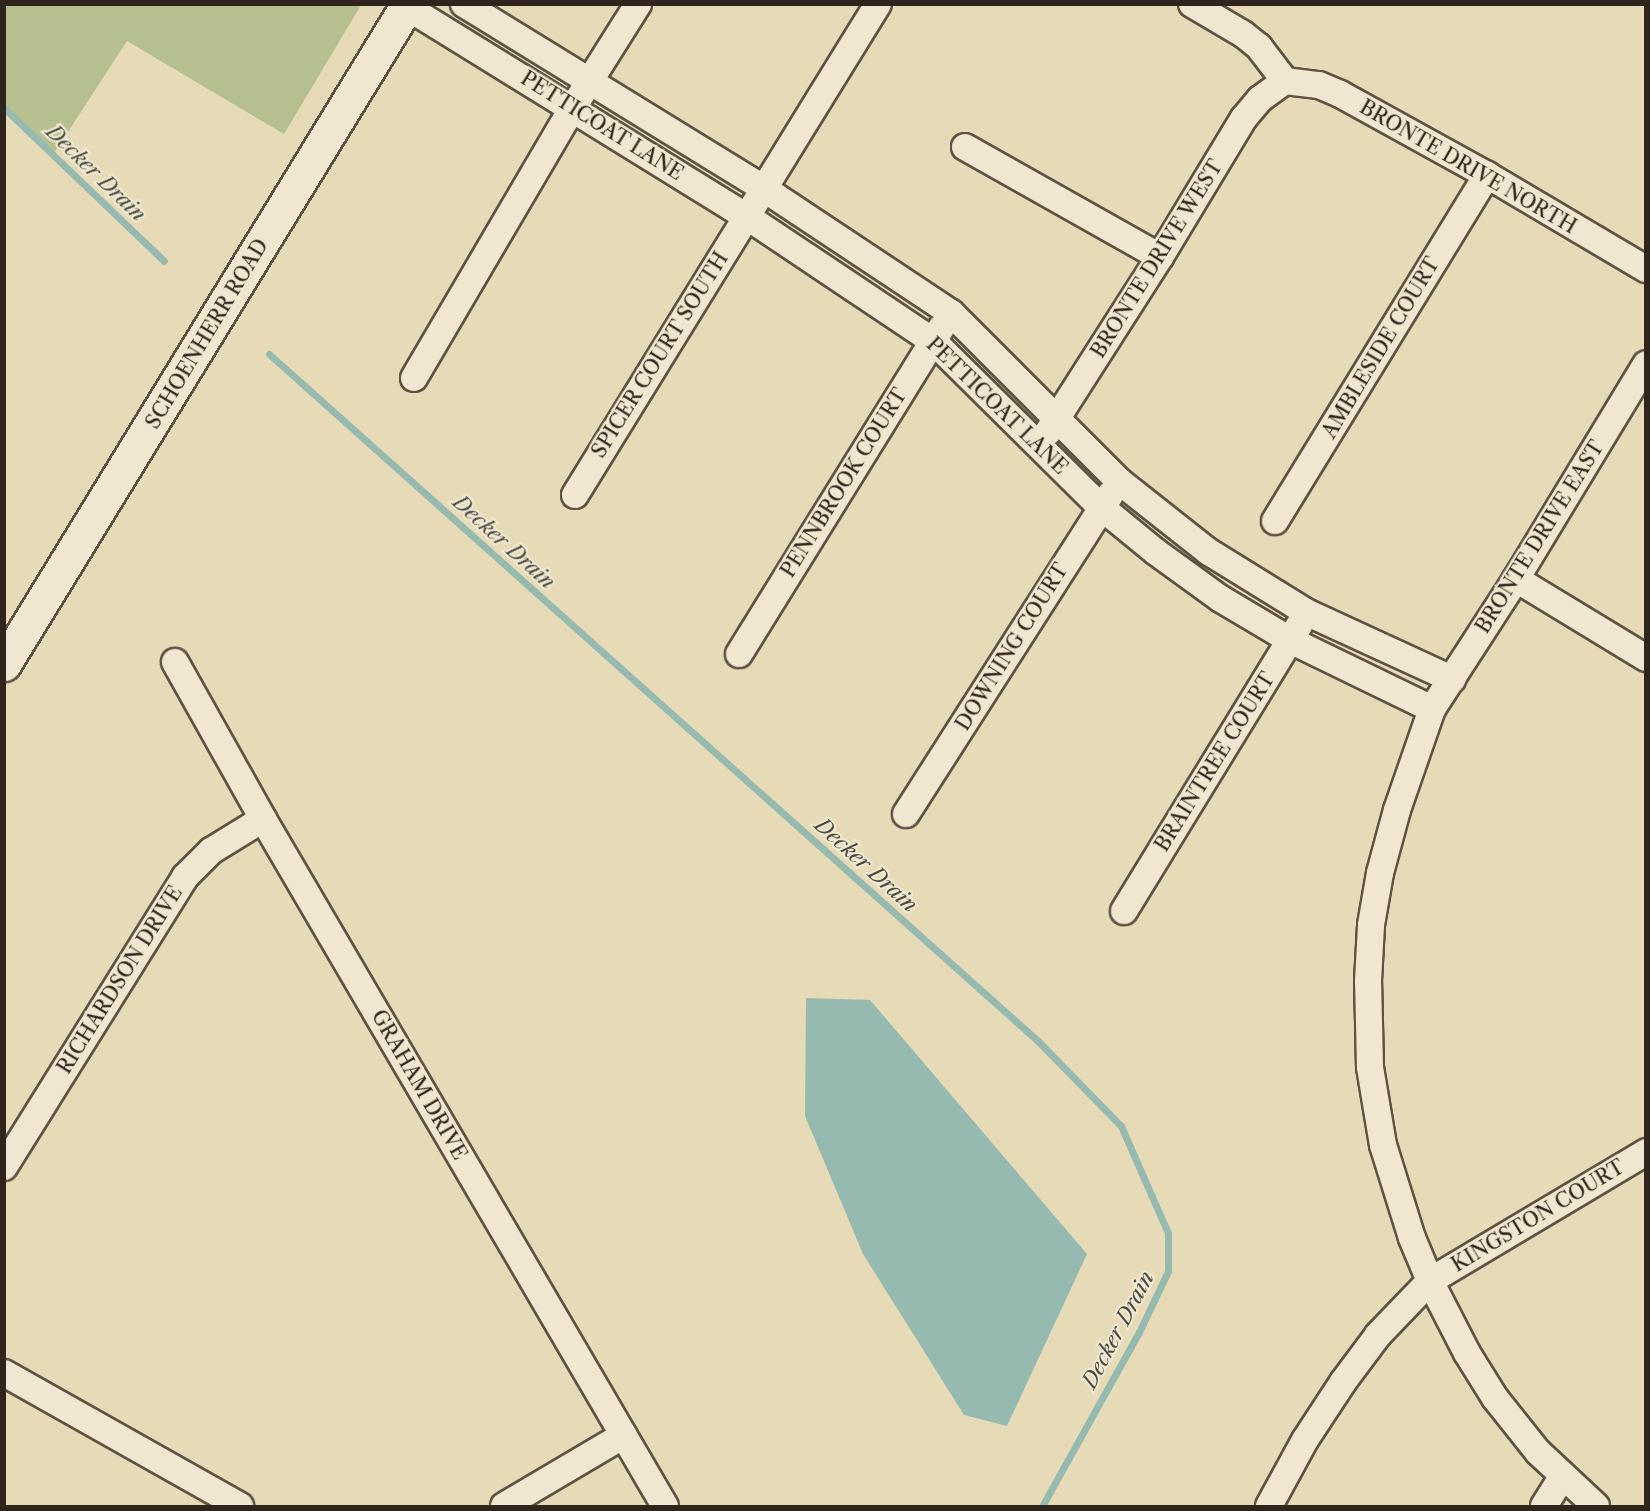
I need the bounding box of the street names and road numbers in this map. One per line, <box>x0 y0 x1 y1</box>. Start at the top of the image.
street label: PETTICOAT LANE <box>516 66 688 186</box>
street label: BRONTE DRIVE NORTH <box>1355 95 1581 239</box>
street label: BRONTE DRIVE WEST <box>1086 155 1228 363</box>
street label: SCHOENHERR ROAD <box>141 234 273 434</box>
street label: SPICER COURT SOUTH <box>586 247 734 463</box>
street label: AMBLESIDE COURT <box>1317 253 1445 443</box>
street label: PETTICOAT LANE <box>921 332 1073 480</box>
street label: PENNBROOK COURT <box>776 384 912 582</box>
street label: BRONTE DRIVE EAST <box>1471 436 1609 638</box>
street label: DOWNING COURT <box>951 559 1073 735</box>
street label: BRAINTREE COURT <box>1150 668 1280 856</box>
street label: RICHARDSON DRIVE <box>52 882 188 1078</box>
street label: GRAHAM DRIVE <box>366 1006 472 1164</box>
street label: KINGSTON COURT <box>1447 1155 1629 1277</box>

